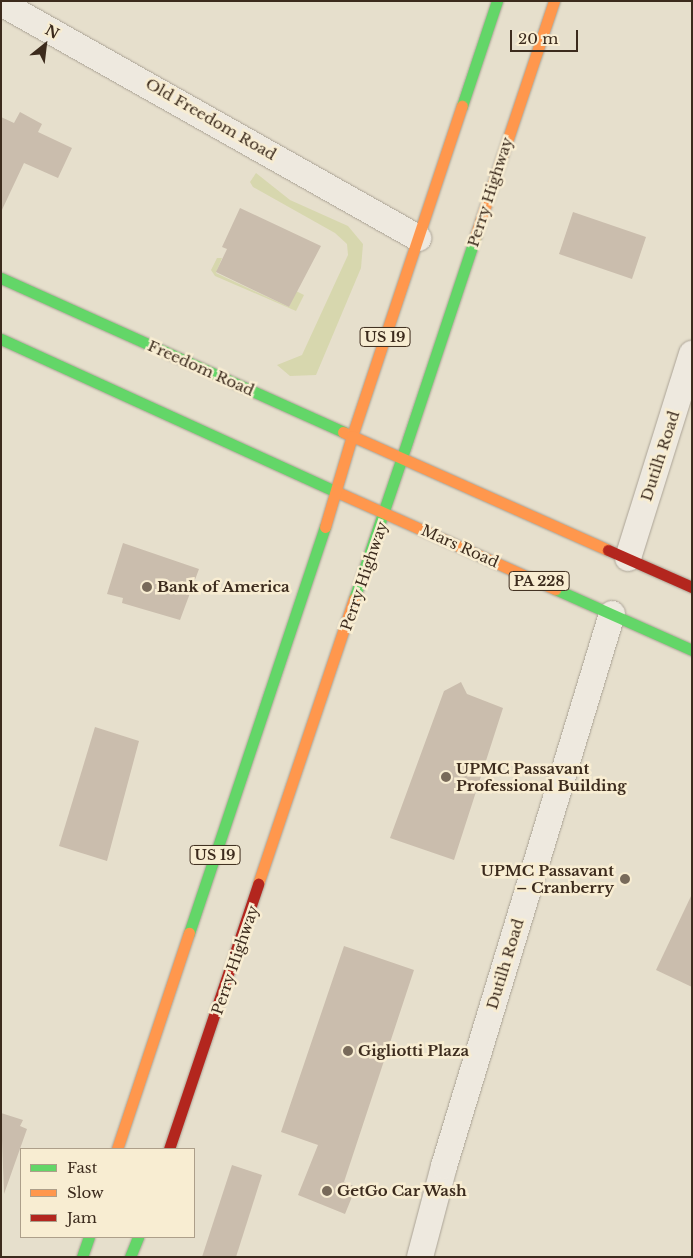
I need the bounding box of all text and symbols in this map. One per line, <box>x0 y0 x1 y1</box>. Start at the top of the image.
north arrow <box>20 20 70 70</box>
scale bar <box>513 20 580 52</box>
text: N <box>42 21 62 43</box>
text: 20 m <box>518 29 558 48</box>
street label: Old Freedom Road <box>143 74 279 164</box>
street label: Perry Highway <box>464 135 516 249</box>
road number: US 19 <box>359 326 411 348</box>
street label: Freedom Road <box>145 337 257 399</box>
street label: Dutilh Road <box>637 409 683 503</box>
street label: Perry Highway <box>337 519 391 633</box>
street label: Mars Road <box>418 521 502 571</box>
road number: PA 228 <box>508 570 570 592</box>
place label: Bank of America <box>157 578 290 596</box>
marker: Bank of America <box>141 581 153 593</box>
place label: UPMC Passavant Professional Building <box>456 759 627 794</box>
marker: UPMC Passavant Professional Building <box>440 771 452 783</box>
road number: US 19 <box>189 844 241 866</box>
place label: UPMC Passavant – Cranberry <box>481 861 614 896</box>
marker: UPMC Passavant – Cranberry <box>618 872 632 886</box>
street label: Perry Highway <box>208 903 262 1017</box>
street label: Dutilh Road <box>483 917 527 1011</box>
place label: Gigliotti Plaza <box>358 1042 469 1060</box>
marker: Gigliotti Plaza <box>342 1045 354 1057</box>
legend <box>20 1148 195 1238</box>
text: Fast <box>67 1158 97 1177</box>
place label: GetGo Car Wash <box>337 1182 468 1200</box>
text: Slow <box>67 1183 104 1202</box>
marker: GetGo Car Wash <box>321 1185 333 1197</box>
text: Jam <box>67 1208 97 1227</box>

